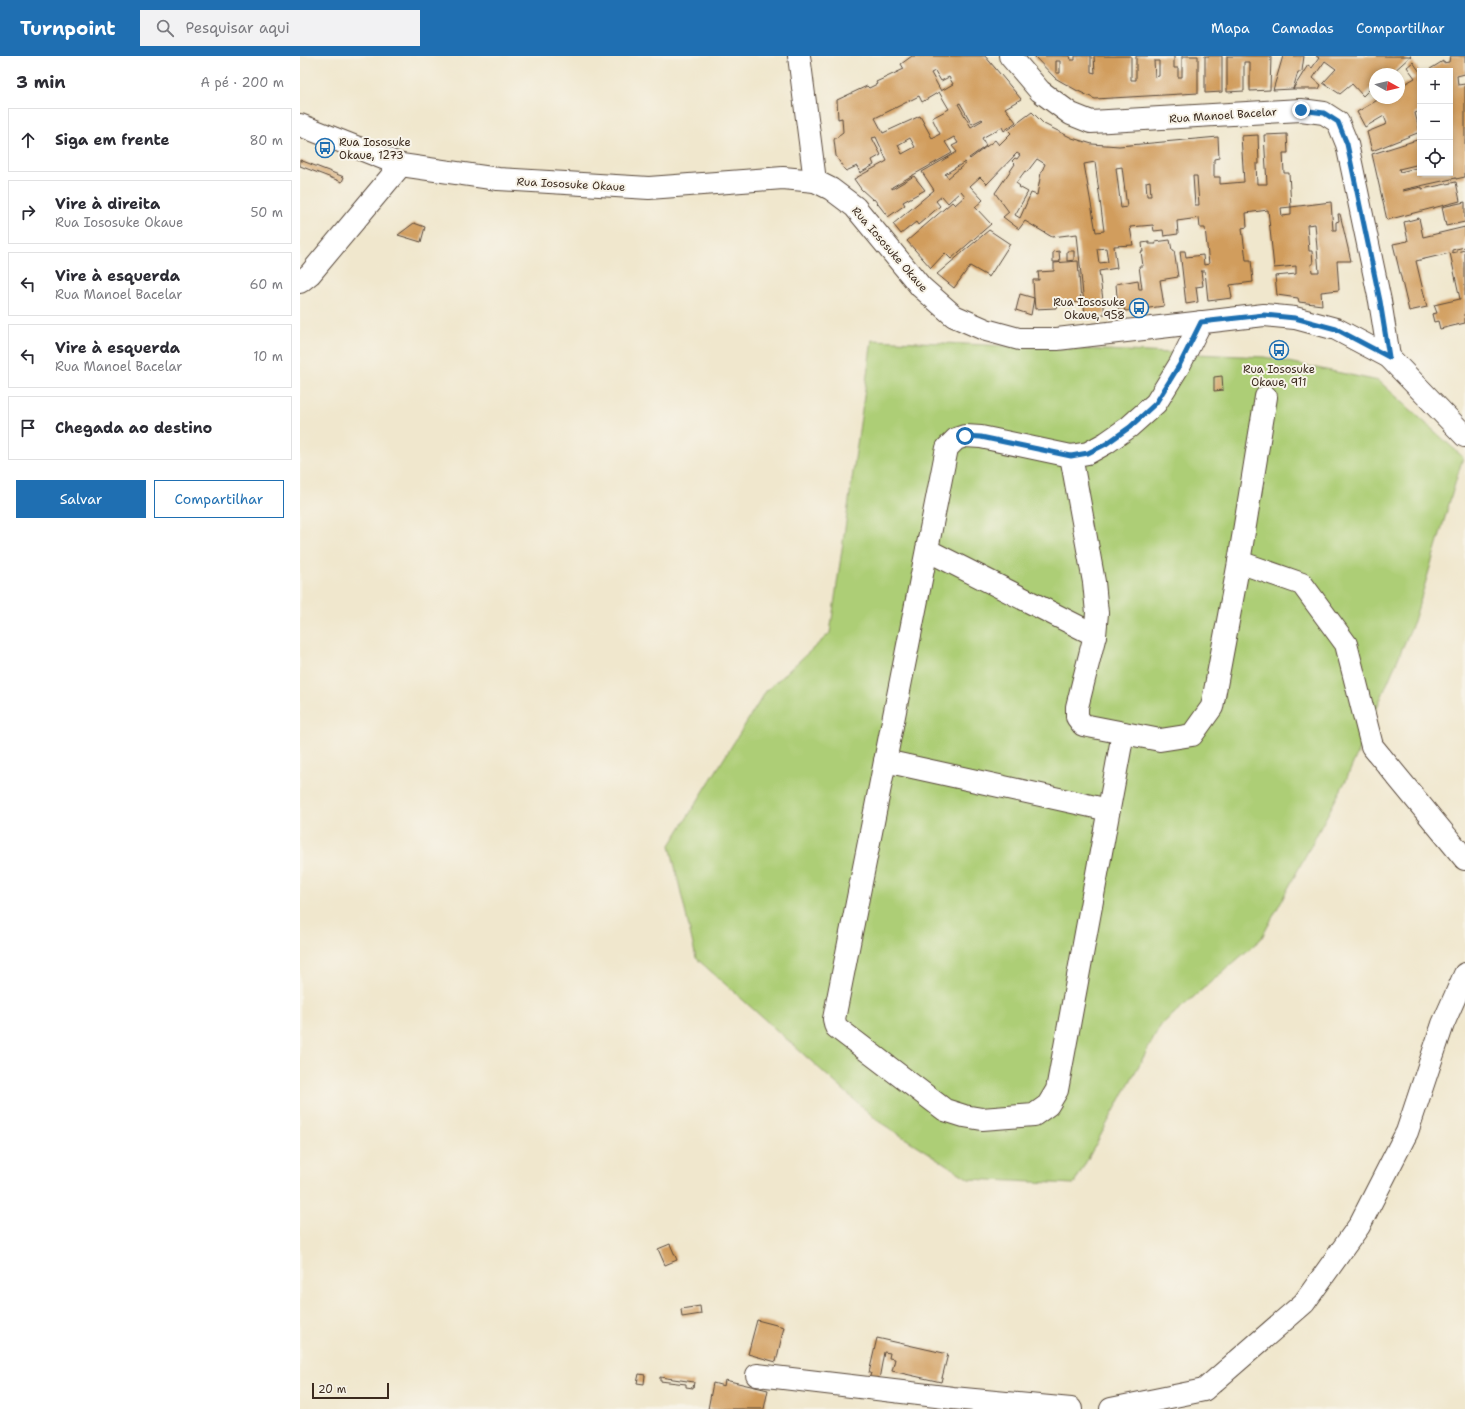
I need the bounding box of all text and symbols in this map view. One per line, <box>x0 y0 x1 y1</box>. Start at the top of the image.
search box <box>140 10 420 46</box>
text: Turnpoint <box>20 16 116 41</box>
icon: search <box>154 17 176 39</box>
text: Pesquisar aqui <box>186 18 290 38</box>
text: Mapa <box>1211 19 1250 37</box>
text: Camadas <box>1272 19 1334 37</box>
text: Compartilhar <box>1356 19 1445 37</box>
north arrow <box>1369 68 1405 104</box>
map controls <box>1417 68 1453 176</box>
button: + <box>1417 68 1453 104</box>
text: 3 min <box>16 71 66 93</box>
text: A pé · 200 m <box>201 74 284 91</box>
route end <box>1292 101 1310 119</box>
street label: Rua Manoel Bacelar <box>1169 104 1277 127</box>
button: − <box>1417 104 1453 140</box>
icon: ahead <box>17 129 39 151</box>
text: Siga em frente <box>55 130 170 150</box>
text: 80 m <box>249 132 283 149</box>
place label: Rua Iososuke Okaue, 1273 <box>339 135 411 163</box>
bus stop icon: Rua Iososuke Okaue, 1273 <box>314 137 336 159</box>
button: locate <box>1417 140 1453 176</box>
street label: Rua Iososuke Okaue <box>516 174 626 195</box>
text: Vire à direita <box>55 194 160 214</box>
icon: right <box>17 201 39 223</box>
street label: Rua Iososuke Okaue <box>848 203 931 295</box>
text: 50 m <box>250 204 283 221</box>
text: Rua Iososuke Okaue <box>55 214 183 231</box>
text: Vire à esquerda <box>55 266 180 286</box>
icon: left <box>17 273 39 295</box>
text: 60 m <box>250 276 283 293</box>
text: Rua Manoel Bacelar <box>55 286 183 303</box>
place label: Rua Iososuke Okaue, 958 <box>1053 295 1125 323</box>
bus stop icon: Rua Iososuke Okaue, 958 <box>1128 297 1150 319</box>
text: Vire à esquerda <box>55 338 180 358</box>
bus stop icon: Rua Iososuke Okaue, 911 <box>1268 339 1290 361</box>
icon: left <box>17 345 39 367</box>
text: 10 m <box>253 348 283 365</box>
text: Rua Manoel Bacelar <box>55 358 183 375</box>
place label: Rua Iososuke Okaue, 911 <box>1243 362 1315 390</box>
icon: arrive <box>17 417 39 439</box>
text: Chegada ao destino <box>55 418 212 438</box>
route start <box>956 427 974 445</box>
button: Salvar <box>16 480 146 518</box>
button: Compartilhar <box>154 480 284 518</box>
scale bar <box>312 1381 389 1400</box>
text: 20 m <box>318 1382 346 1397</box>

